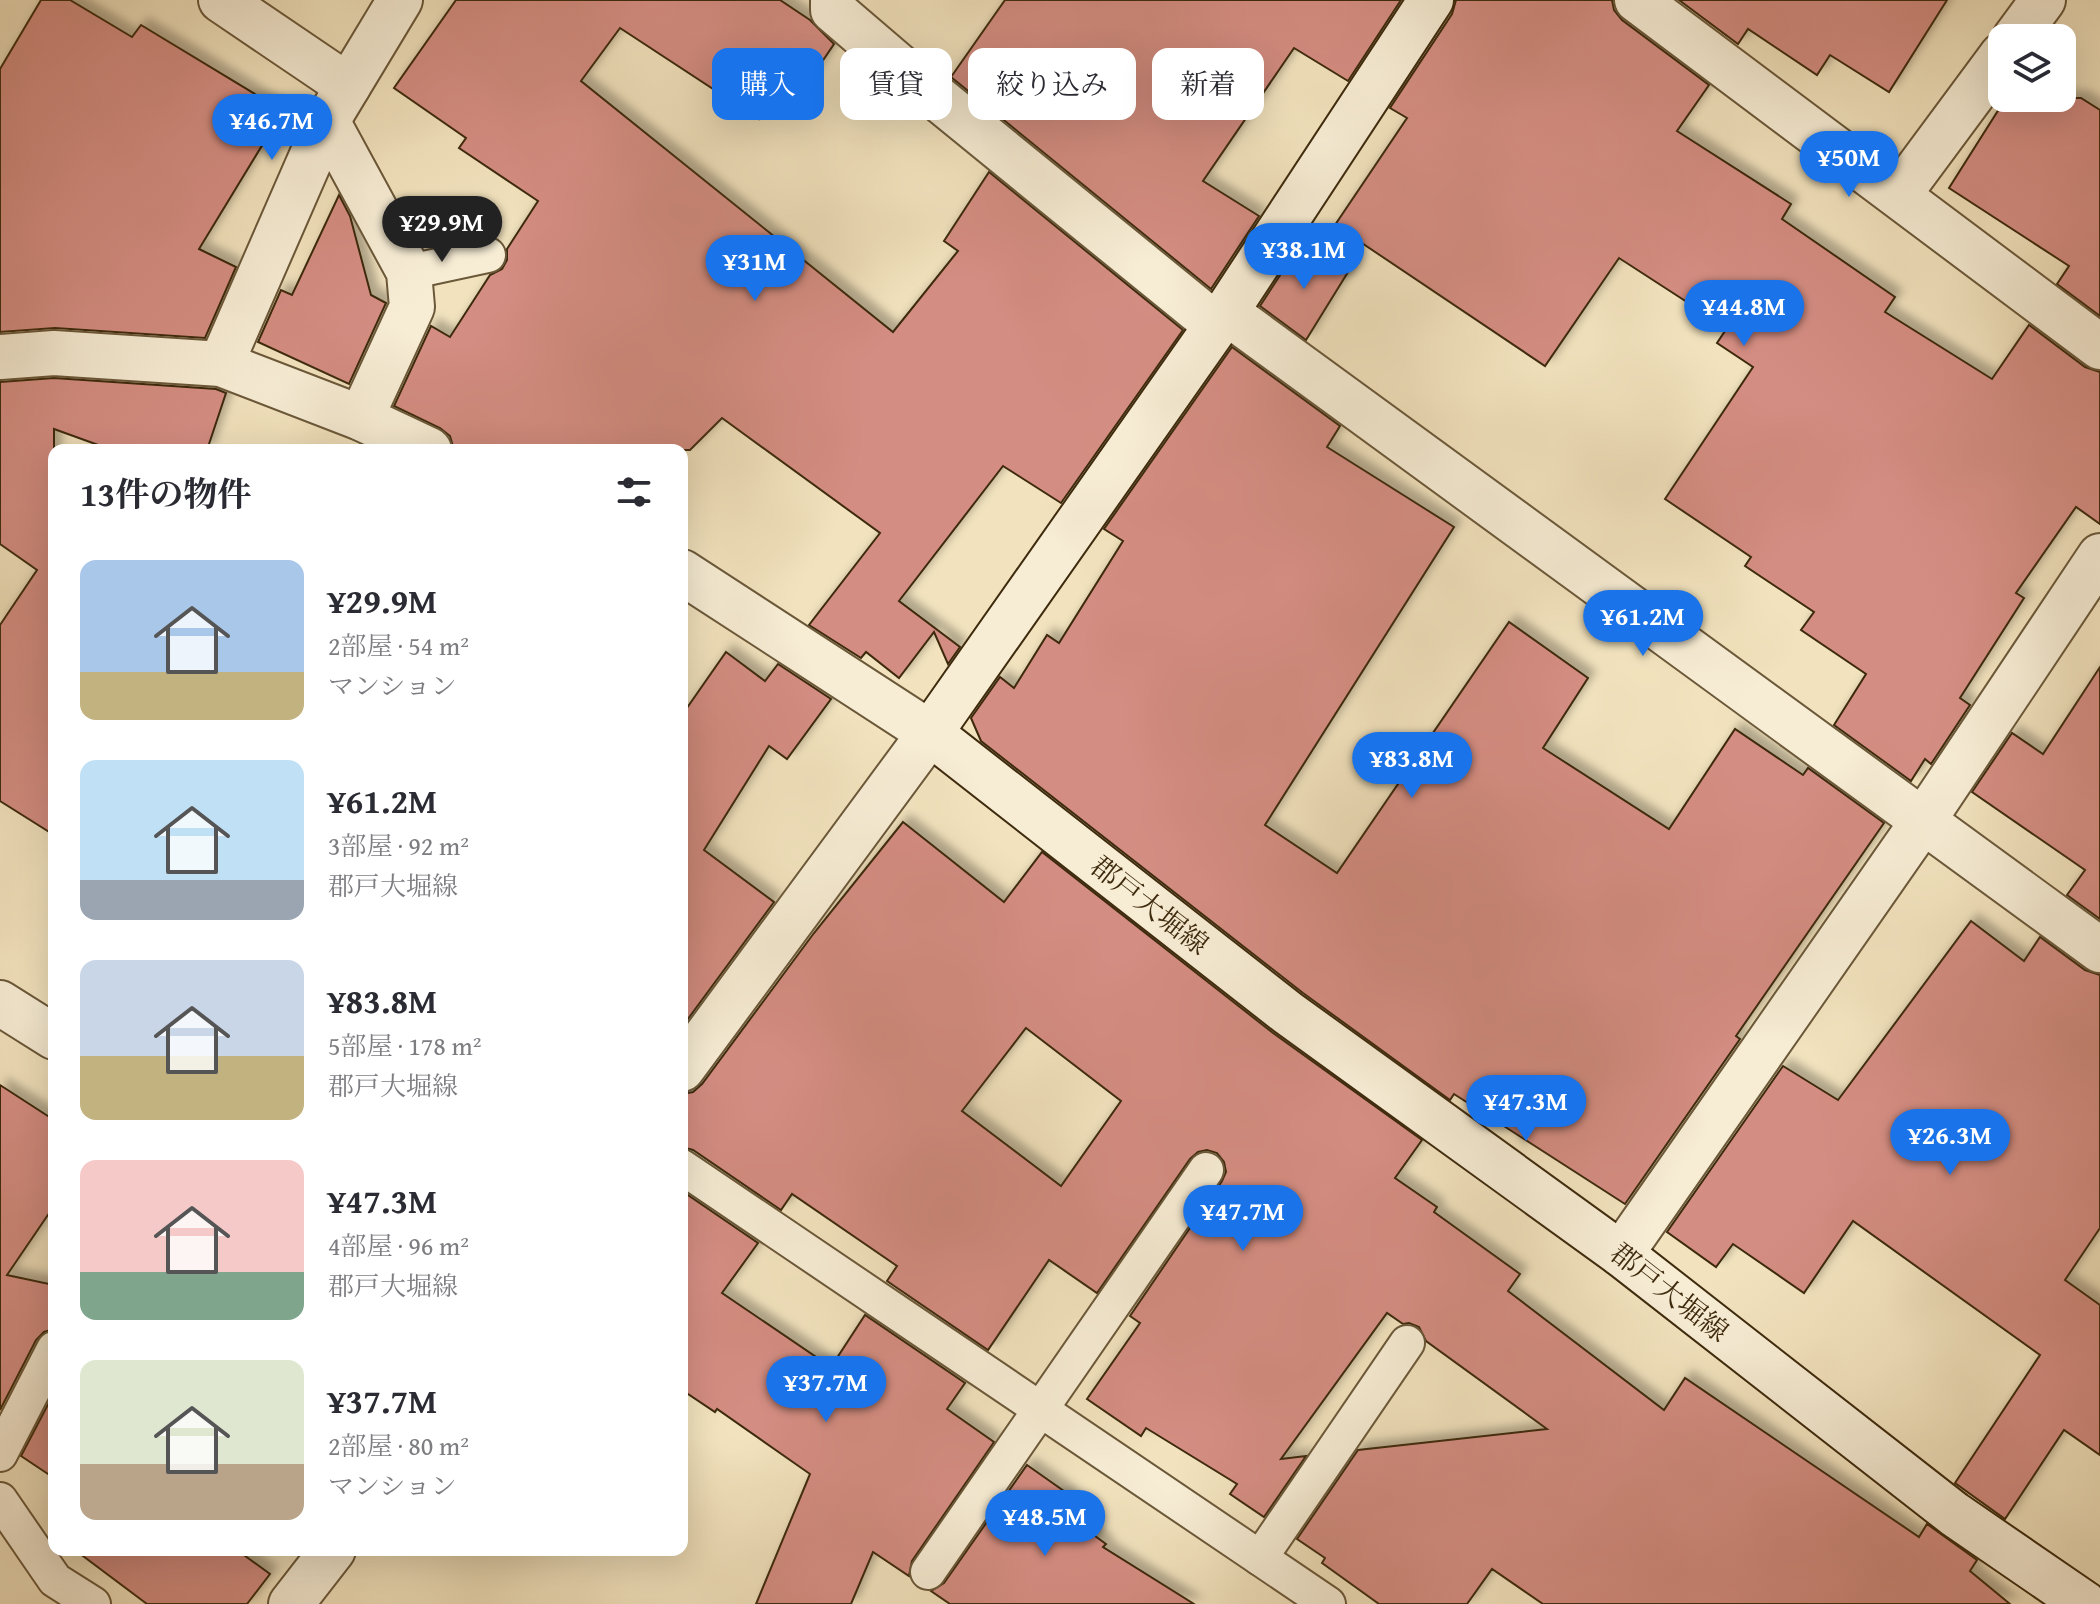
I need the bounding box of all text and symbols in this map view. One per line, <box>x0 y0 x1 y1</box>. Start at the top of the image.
map controls <box>1988 24 2076 112</box>
button: layers <box>1988 24 2076 112</box>
chip: 購入 <box>712 48 824 120</box>
chip: 賃貸 <box>840 48 952 120</box>
chip: 絞り込み <box>968 48 1136 120</box>
chip: 新着 <box>1152 48 1264 120</box>
pin: ¥46.7M <box>207 94 337 162</box>
text: ¥46.7M <box>230 100 314 139</box>
pin: ¥50M <box>1802 131 1896 199</box>
text: ¥50M <box>1818 137 1880 176</box>
pin: ¥29.9M <box>377 196 507 264</box>
text: ¥29.9M <box>400 202 484 241</box>
pin: ¥38.1M <box>1239 223 1369 291</box>
text: ¥38.1M <box>1262 229 1346 268</box>
pin: ¥31M <box>708 235 802 303</box>
text: ¥31M <box>724 241 786 280</box>
pin: ¥44.8M <box>1679 280 1809 348</box>
text: ¥44.8M <box>1702 286 1786 325</box>
text: 13件の物件 <box>80 469 251 518</box>
icon: filters <box>612 470 656 514</box>
text: ¥29.9M <box>328 576 437 625</box>
pin: ¥61.2M <box>1578 590 1708 658</box>
icon: home <box>144 592 240 688</box>
text: ¥61.2M <box>1601 596 1685 635</box>
text: 2部屋 · 54 m² <box>328 626 469 665</box>
text: マンション <box>328 666 457 705</box>
pin: ¥83.8M <box>1347 732 1477 800</box>
text: ¥83.8M <box>1370 738 1454 777</box>
text: ¥61.2M <box>328 776 437 825</box>
icon: home <box>144 792 240 888</box>
text: 3部屋 · 92 m² <box>328 826 469 865</box>
street label: 郡戸大堀線 <box>1083 845 1218 964</box>
text: 郡戸大堀線 <box>328 866 458 905</box>
text: ¥83.8M <box>328 976 437 1025</box>
icon: home <box>144 992 240 1088</box>
text: 5部屋 · 178 m² <box>328 1026 482 1065</box>
text: 郡戸大堀線 <box>328 1066 458 1105</box>
pin: ¥47.3M <box>1461 1075 1591 1143</box>
text: ¥47.3M <box>1484 1081 1568 1120</box>
pin: ¥26.3M <box>1885 1109 2015 1177</box>
text: ¥26.3M <box>1908 1115 1992 1154</box>
text: ¥47.3M <box>328 1176 437 1225</box>
pin: ¥47.7M <box>1178 1185 1308 1253</box>
text: ¥47.7M <box>1201 1191 1285 1230</box>
icon: home <box>144 1192 240 1288</box>
text: 4部屋 · 96 m² <box>328 1226 469 1265</box>
street label: 郡戸大堀線 <box>1603 1232 1738 1351</box>
text: 郡戸大堀線 <box>328 1266 458 1305</box>
pin: ¥37.7M <box>761 1356 891 1424</box>
text: ¥37.7M <box>784 1362 868 1401</box>
text: ¥37.7M <box>328 1376 437 1425</box>
icon: home <box>144 1392 240 1488</box>
text: 2部屋 · 80 m² <box>328 1426 469 1465</box>
text: マンション <box>328 1466 457 1505</box>
pin: ¥48.5M <box>980 1490 1110 1558</box>
text: ¥48.5M <box>1003 1496 1087 1535</box>

